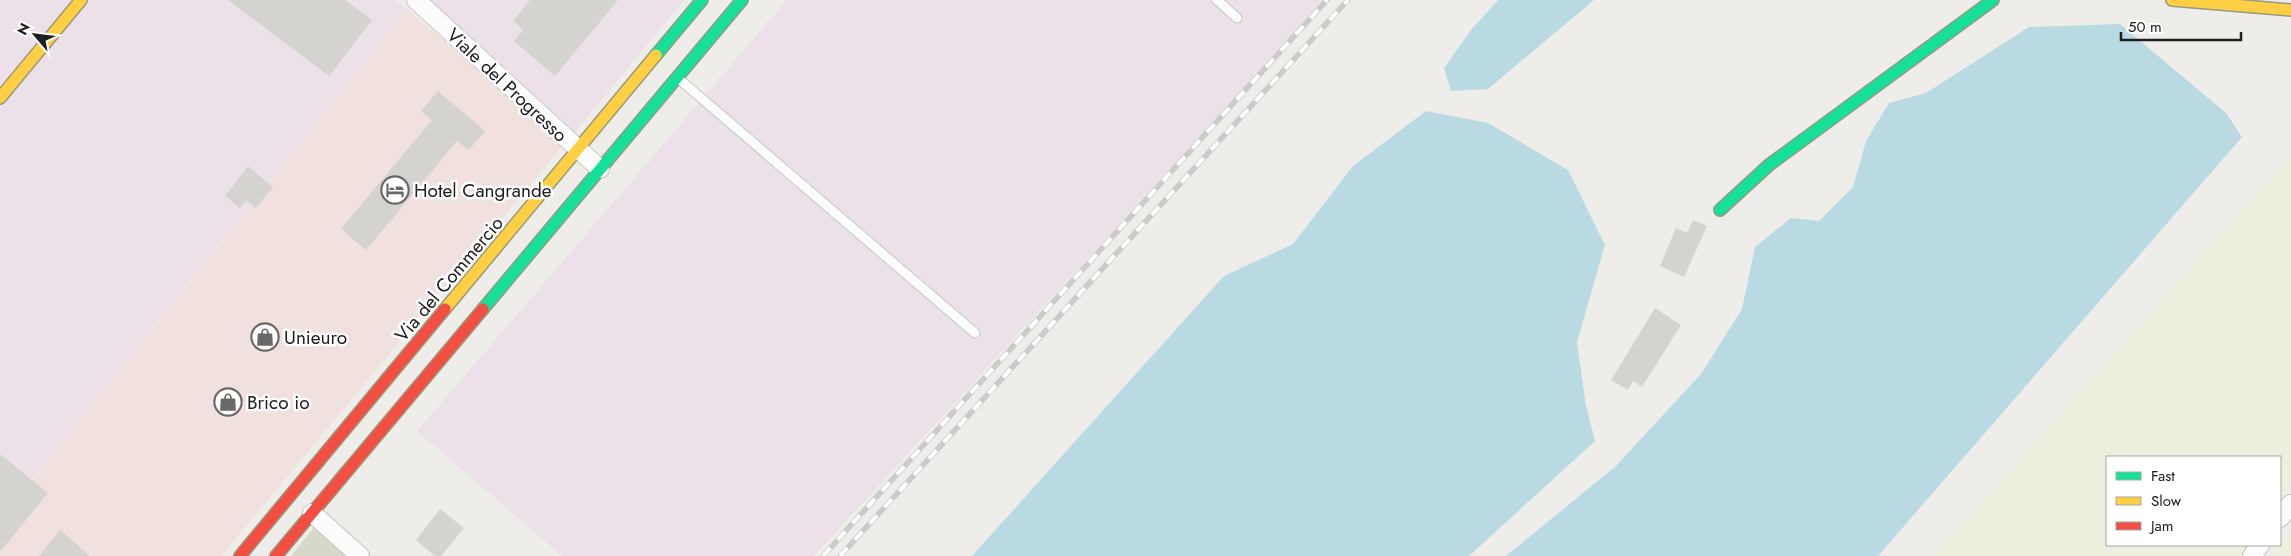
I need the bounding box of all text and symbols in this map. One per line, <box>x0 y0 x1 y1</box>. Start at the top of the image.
north arrow <box>10 10 60 60</box>
scale bar <box>2121 10 2241 42</box>
text: 50 m <box>2128 16 2162 38</box>
text: N <box>12 19 35 39</box>
street label: Viale del Progresso <box>441 22 573 148</box>
hotel icon: Hotel Cangrande <box>380 175 410 205</box>
place label: Hotel Cangrande <box>414 177 552 204</box>
street label: Via del Commercio <box>388 210 510 348</box>
shop icon: Unieuro <box>250 322 280 352</box>
place label: Unieuro <box>284 324 347 351</box>
shop icon: Brico io <box>213 387 243 417</box>
place label: Brico io <box>247 389 310 416</box>
legend <box>2106 456 2281 546</box>
text: Fast <box>2151 465 2175 487</box>
text: Slow <box>2151 490 2182 512</box>
text: Jam <box>2149 515 2174 537</box>

